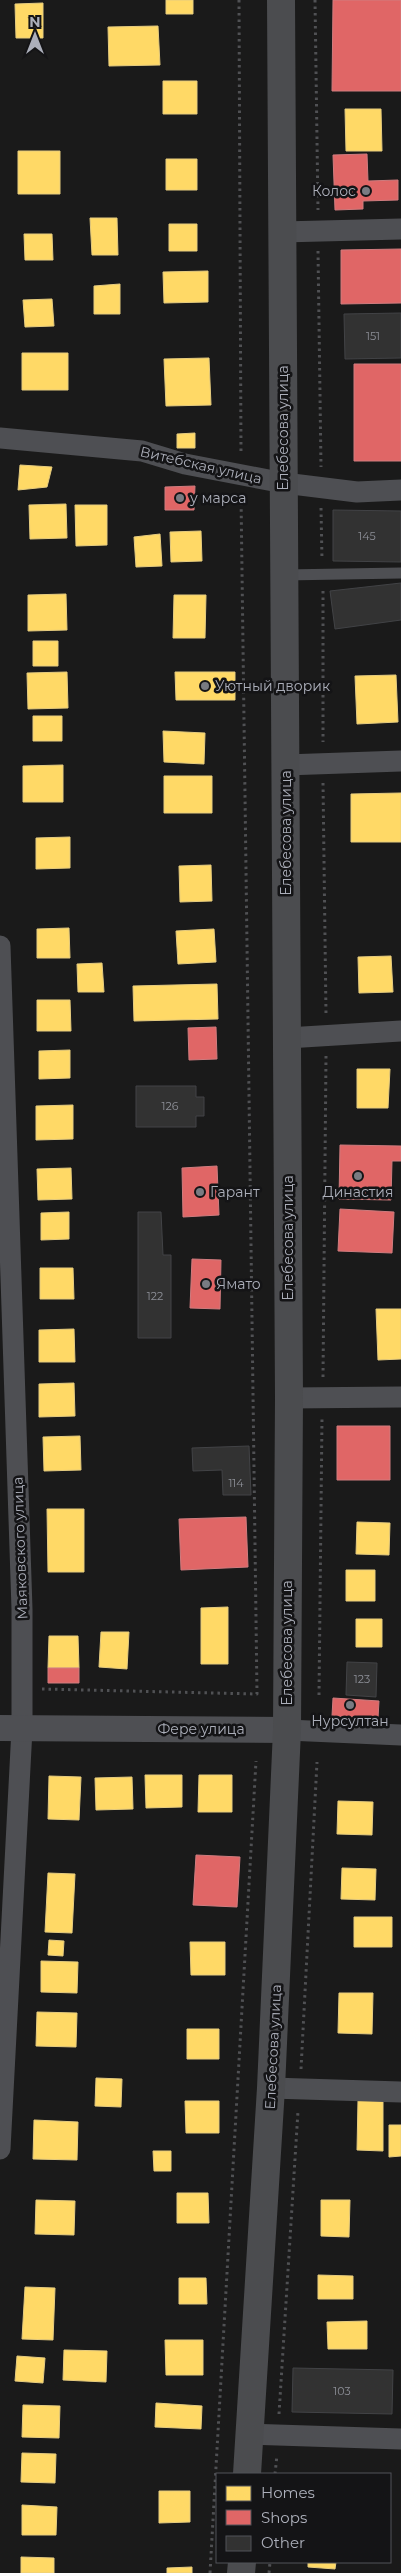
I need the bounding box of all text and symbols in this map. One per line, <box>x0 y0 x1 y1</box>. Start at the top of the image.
north arrow <box>10 10 60 60</box>
text: N <box>29 13 41 31</box>
place label: Колос <box>312 182 356 200</box>
marker: Колос <box>360 185 372 197</box>
house number: 151 <box>366 329 380 343</box>
street label: Елебесова улица <box>274 365 292 491</box>
street label: Витебская улица <box>138 442 264 488</box>
place label: у марса <box>189 489 246 507</box>
marker: у марса <box>174 492 186 504</box>
house number: 145 <box>358 529 376 543</box>
place label: Уютный дворик <box>215 677 330 695</box>
marker: Уютный дворик <box>199 680 211 692</box>
street label: Елебесова улица <box>277 770 295 896</box>
house number: 126 <box>162 1099 179 1113</box>
marker: Династия <box>352 1170 364 1182</box>
street label: Елебесова улица <box>279 1175 297 1301</box>
place label: Гарант <box>210 1183 260 1201</box>
place label: Династия <box>323 1183 393 1201</box>
marker: Гарант <box>194 1186 206 1198</box>
place label: Ямато <box>216 1275 261 1293</box>
marker: Ямато <box>200 1278 212 1290</box>
house number: 122 <box>147 1289 163 1303</box>
street label: Маяковского улица <box>9 1476 31 1620</box>
house number: 114 <box>228 1476 244 1490</box>
street label: Елебесова улица <box>278 1580 296 1706</box>
house number: 123 <box>354 1672 370 1686</box>
marker: Нурсултан <box>344 1699 356 1711</box>
place label: Нурсултан <box>311 1712 389 1730</box>
street label: Фере улица <box>157 1720 245 1738</box>
street label: Елебесова улица <box>261 1984 285 2110</box>
house number: 103 <box>333 2384 351 2398</box>
legend <box>216 2473 391 2563</box>
text: Homes <box>261 2483 315 2502</box>
text: Shops <box>261 2508 307 2527</box>
text: Other <box>261 2533 305 2552</box>

